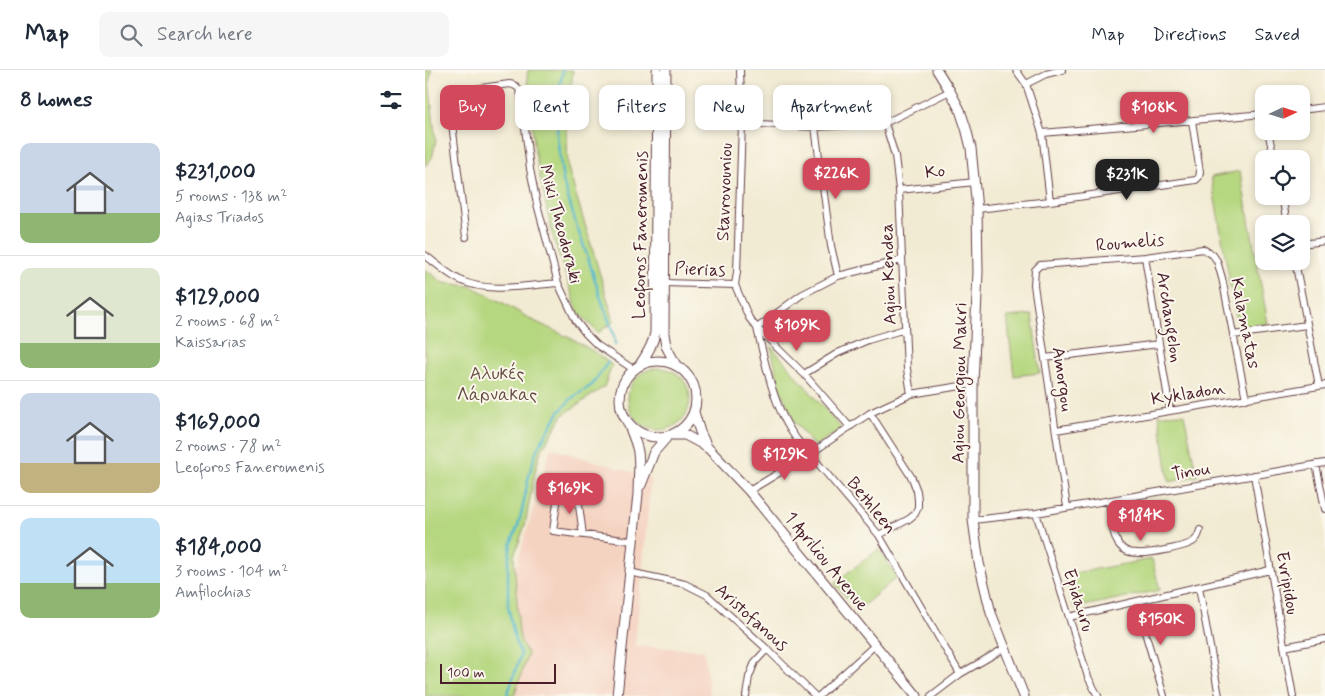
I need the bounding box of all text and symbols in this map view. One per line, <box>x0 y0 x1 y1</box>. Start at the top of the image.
search box <box>99 12 449 57</box>
text: Map <box>25 19 69 50</box>
icon: search <box>117 21 145 49</box>
text: Search here <box>157 22 253 47</box>
text: Map <box>1092 23 1125 47</box>
text: Directions <box>1153 23 1227 47</box>
text: Saved <box>1255 23 1300 47</box>
chip: Buy <box>440 85 505 130</box>
chip: Rent <box>515 85 589 130</box>
chip: Filters <box>599 85 685 130</box>
chip: New <box>695 85 763 130</box>
chip: Apartment <box>773 85 891 130</box>
north arrow <box>1255 85 1310 140</box>
map controls <box>1255 85 1310 270</box>
text: 8 homes <box>20 86 92 114</box>
icon: filters <box>377 86 405 114</box>
pin: $108K <box>1119 92 1189 134</box>
text: $108K <box>1131 97 1177 118</box>
street label: Stavrovouniou <box>711 142 739 242</box>
button: locate <box>1255 150 1310 205</box>
street label: Leoforos Faneromenis <box>628 151 656 319</box>
text: $231,000 <box>175 158 256 186</box>
pin: $226K <box>801 158 871 200</box>
pin: $231K <box>1092 158 1162 201</box>
street label: Ko <box>924 159 946 185</box>
street label: Miki Theodoraki <box>533 162 587 286</box>
icon: home <box>60 163 120 223</box>
text: $226K <box>814 163 858 184</box>
text: $231K <box>1106 164 1148 185</box>
text: 5 rooms · 138 m² <box>175 186 287 207</box>
text: Agias Triados <box>175 207 264 228</box>
button: layers <box>1255 215 1310 270</box>
street label: Agiou Kendea <box>875 223 903 325</box>
street label: Roumelis <box>1095 228 1165 258</box>
street label: Pierias <box>674 257 726 283</box>
street label: Archangelon <box>1148 270 1188 365</box>
street label: Kalamatas <box>1224 276 1266 371</box>
text: $129,000 <box>175 283 260 311</box>
icon: home <box>60 288 120 348</box>
street label: Agiou Georgiou Makri <box>947 302 974 464</box>
pin: $109K <box>762 310 832 352</box>
text: 2 rooms · 68 m² <box>175 311 280 332</box>
text: $109K <box>774 315 820 336</box>
text: Kaissarias <box>175 332 246 353</box>
street label: Amorgou <box>1045 345 1078 413</box>
park label: Αλυκές Λάρνακας <box>457 361 537 407</box>
street label: Kykladon <box>1149 376 1227 412</box>
text: $169,000 <box>175 408 260 436</box>
icon: home <box>60 413 120 473</box>
text: 2 rooms · 78 m² <box>175 436 282 457</box>
pin: $129K <box>750 438 820 481</box>
text: $129K <box>763 444 807 465</box>
text: Leoforos Faneromenis <box>175 457 325 478</box>
street label: Tinou <box>1170 457 1213 487</box>
pin: $169K <box>535 472 605 515</box>
street label: Bethleen <box>841 472 902 539</box>
text: $169K <box>547 478 593 499</box>
pin: $184K <box>1106 500 1176 542</box>
text: $184K <box>1118 505 1164 526</box>
street label: 1 Apriliou Avenue <box>778 507 874 617</box>
text: $184,000 <box>175 533 262 561</box>
icon: home <box>60 538 120 598</box>
street label: Evripidou <box>1270 550 1304 617</box>
text: 3 rooms · 104 m² <box>175 561 288 582</box>
street label: Epidauru <box>1057 566 1099 635</box>
street label: Aristofanous <box>709 578 793 657</box>
text: Amfilochias <box>175 582 251 603</box>
pin: $150K <box>1126 604 1196 646</box>
text: $150K <box>1138 609 1184 630</box>
scale bar <box>440 661 556 684</box>
text: 100 m <box>447 664 485 682</box>

